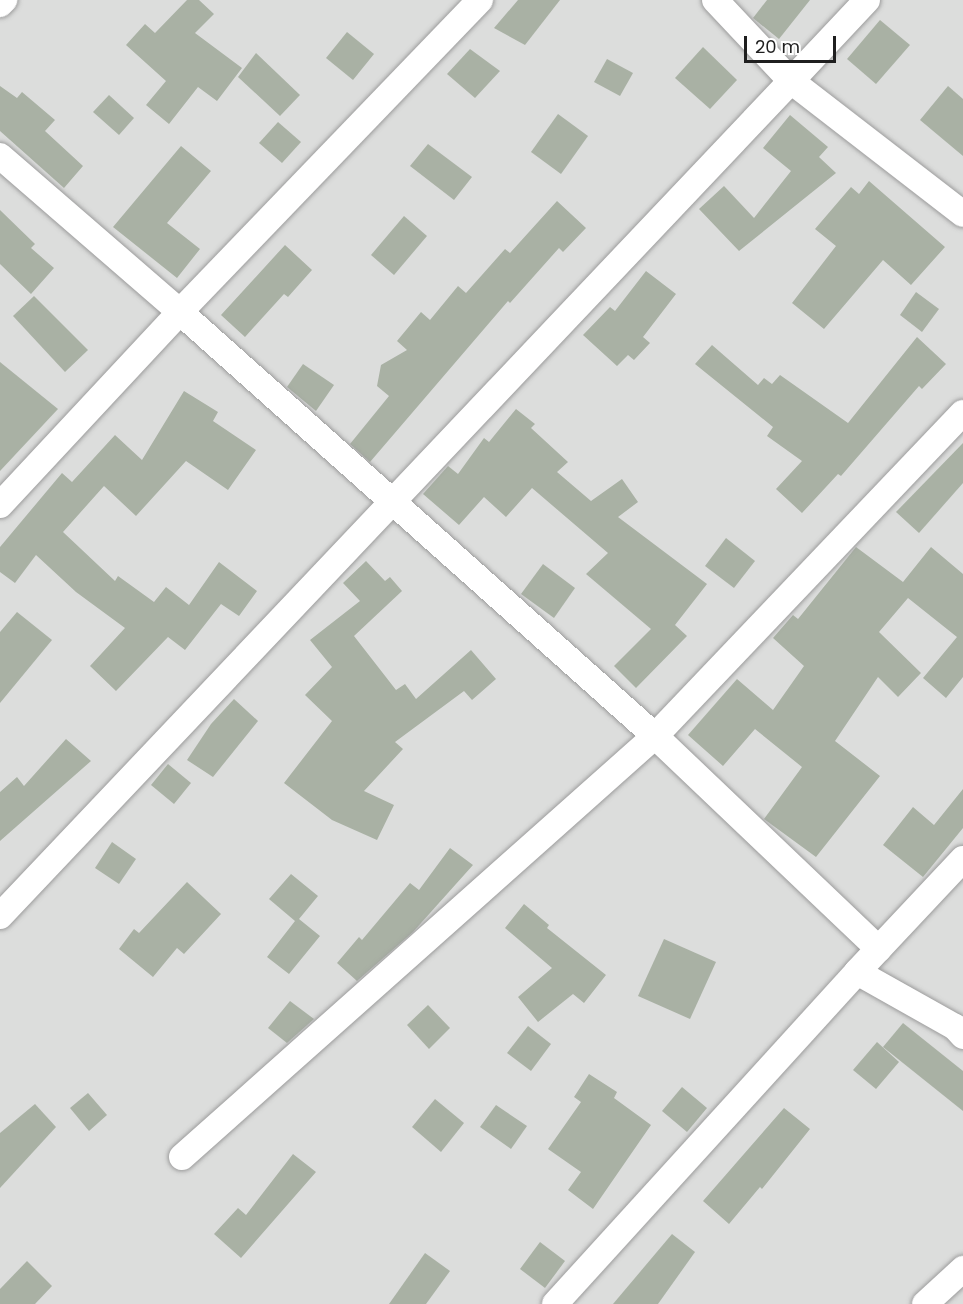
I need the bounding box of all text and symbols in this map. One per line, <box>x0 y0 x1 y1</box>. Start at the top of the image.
scale bar <box>747 24 838 62</box>
text: 20 m <box>755 34 800 59</box>

